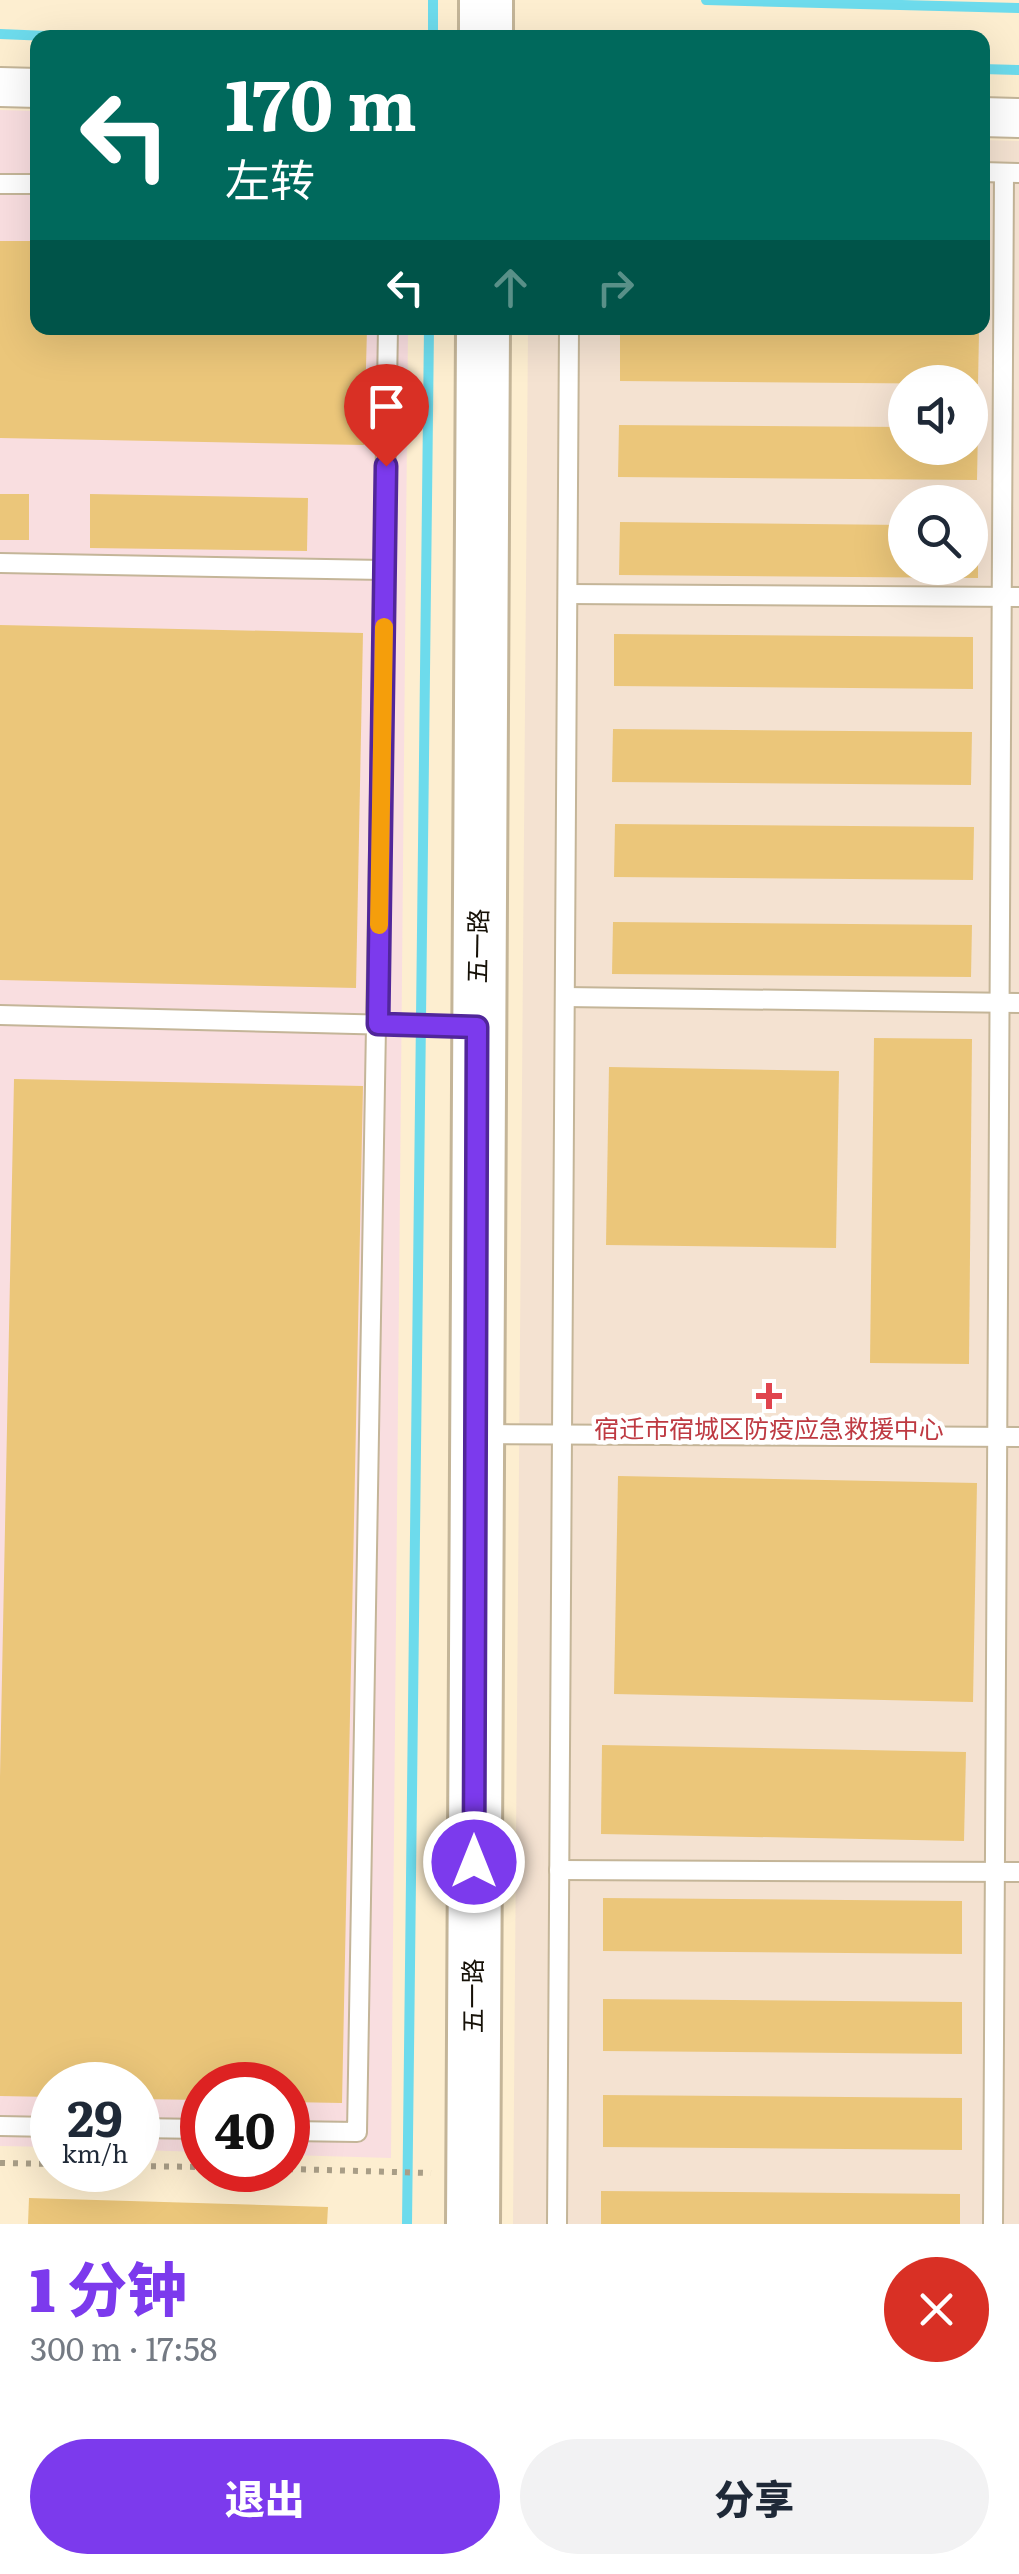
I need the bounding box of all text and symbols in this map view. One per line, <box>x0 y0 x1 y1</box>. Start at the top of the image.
text: 170 m <box>225 49 417 153</box>
icon: left <box>60 70 190 200</box>
text: 左转 <box>225 144 315 211</box>
icon: left <box>378 260 433 315</box>
icon: ahead <box>483 260 538 315</box>
icon: right <box>588 260 643 315</box>
pin <box>344 364 429 467</box>
map controls <box>888 365 988 585</box>
button: sound <box>888 365 988 465</box>
icon: arrive <box>359 379 414 434</box>
button: search <box>888 485 988 585</box>
street label: 五一路 <box>457 908 496 984</box>
marker: 宿迁市宿城区防疫应急救援中心 <box>756 1383 782 1409</box>
place label: 宿迁市宿城区防疫应急救援中心 <box>594 1409 944 1446</box>
position arrow <box>422 1810 526 1914</box>
street label: 五一路 <box>453 1958 490 2034</box>
speed limit sign: 40 <box>180 2062 310 2192</box>
text: 29 <box>67 2078 123 2152</box>
text: km/h <box>62 2134 128 2171</box>
text: 1 分钟 <box>30 2241 187 2330</box>
button: close <box>884 2257 989 2362</box>
text: 300 m · 17:58 <box>30 2323 217 2371</box>
button: 退出 <box>30 2439 500 2554</box>
button: 分享 <box>520 2439 989 2554</box>

